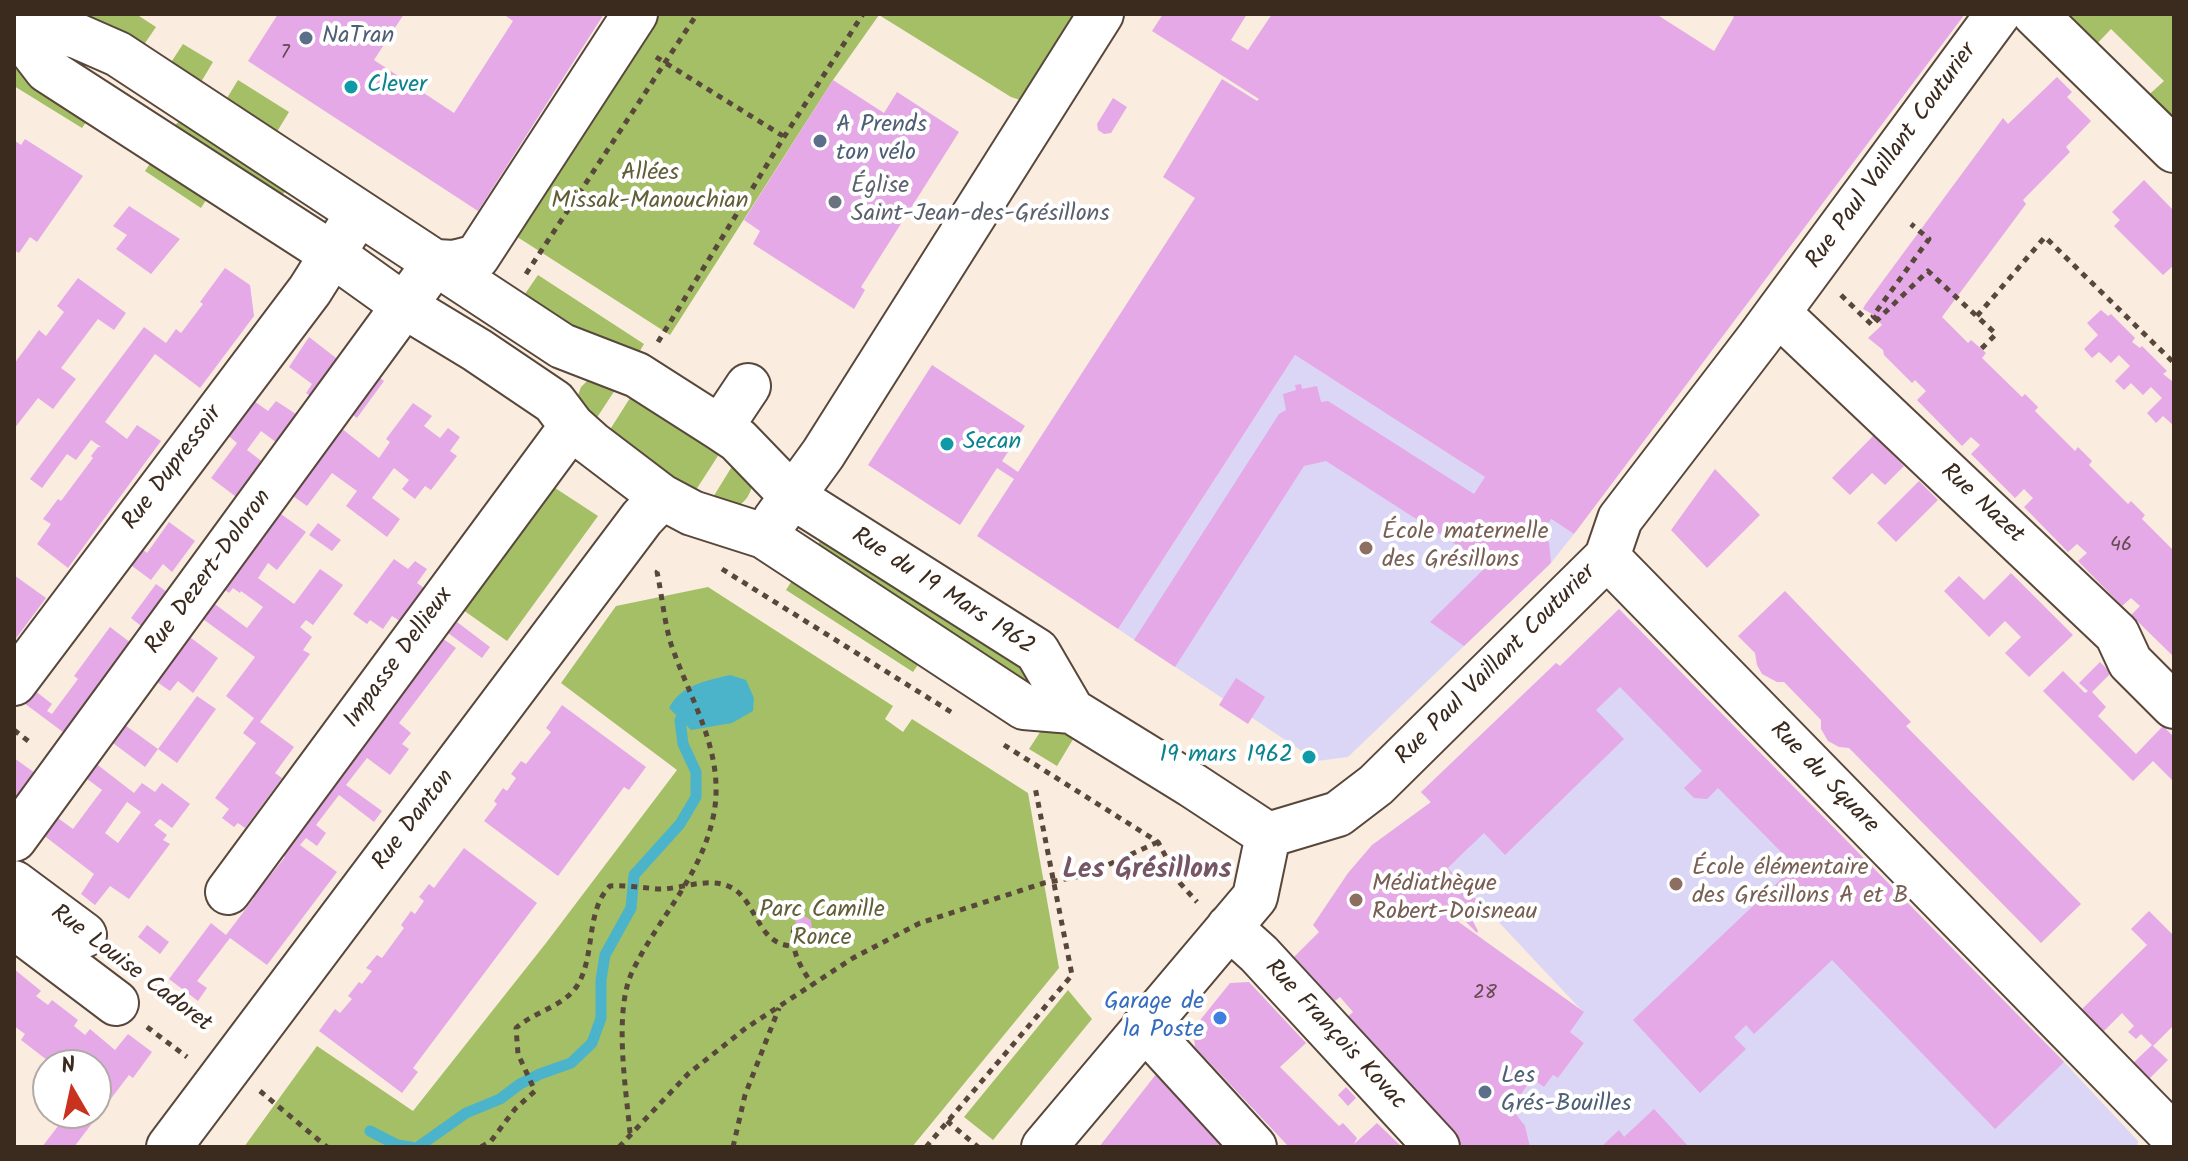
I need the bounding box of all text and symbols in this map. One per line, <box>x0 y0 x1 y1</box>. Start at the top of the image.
place label: NaTran <box>322 24 394 52</box>
marker: NaTran <box>297 29 315 47</box>
street label: Rue Paul Vaillant Couturier <box>1801 39 1985 275</box>
house number: 7 <box>280 43 290 67</box>
place label: Clever <box>367 73 427 101</box>
marker: Clever <box>342 78 360 96</box>
place label: A Prends ton vélo <box>836 113 927 169</box>
marker: A Prends ton vélo <box>811 132 829 150</box>
park label: Allées Missak-Manouchian <box>551 161 749 217</box>
place label: Église Saint-Jean-des-Grésillons <box>851 174 1110 230</box>
marker: Église Saint-Jean-des-Grésillons <box>826 193 844 211</box>
street label: Rue Dupressoir <box>118 401 230 537</box>
place label: Secan <box>963 430 1021 458</box>
marker: Secan <box>938 435 956 453</box>
street label: Rue Nazet <box>1933 459 2029 551</box>
street label: Rue Dezert-Doloron <box>141 485 279 661</box>
place label: École maternelle des Grésillons <box>1382 520 1548 576</box>
street label: Rue du 19 Mars 1962 <box>845 523 1039 663</box>
house number: 46 <box>2110 535 2132 559</box>
marker: École maternelle des Grésillons <box>1357 539 1375 557</box>
street label: Rue Paul Vaillant Couturier <box>1391 560 1603 772</box>
street label: Impasse Dellieux <box>339 583 461 735</box>
street label: Rue du Square <box>1762 717 1884 841</box>
place label: 19 mars 1962 <box>1159 743 1293 771</box>
marker: 19 mars 1962 <box>1300 748 1318 766</box>
street label: Rue Danton <box>368 765 462 877</box>
district label: Les Grésillons <box>1063 855 1231 889</box>
place label: École élémentaire des Grésillons A et B <box>1692 856 1908 912</box>
place label: Médiathèque Robert-Doisneau <box>1372 872 1537 928</box>
marker: École élémentaire des Grésillons A et B <box>1667 875 1685 893</box>
marker: Médiathèque Robert-Doisneau <box>1347 891 1365 909</box>
park label: Parc Camille Ronce <box>759 898 885 954</box>
street label: Rue Louise Cadoret <box>44 900 216 1040</box>
street label: Rue François Kovac <box>1257 955 1411 1117</box>
house number: 28 <box>1473 983 1497 1007</box>
place label: Garage de la Poste <box>1104 990 1204 1046</box>
marker: Garage de la Poste <box>1211 1009 1229 1027</box>
text: N <box>59 1048 78 1085</box>
north arrow <box>32 1049 112 1129</box>
place label: Les Grés-Bouilles <box>1501 1064 1632 1120</box>
marker: Les Grés-Bouilles <box>1476 1083 1494 1101</box>

